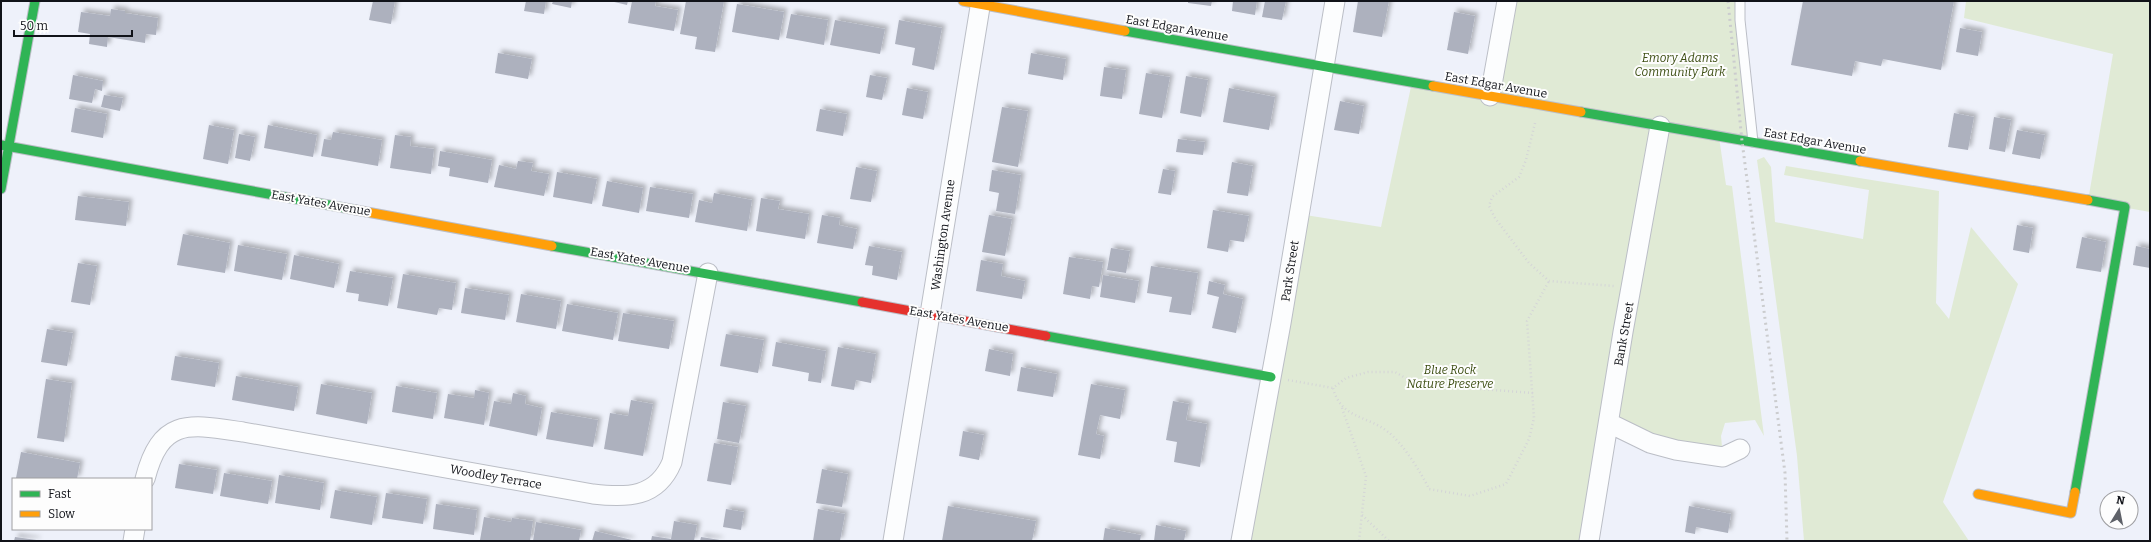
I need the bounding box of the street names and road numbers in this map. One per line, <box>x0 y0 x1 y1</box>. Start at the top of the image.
street label: East Edgar Avenue <box>1125 12 1229 44</box>
street label: East Edgar Avenue <box>1444 69 1548 101</box>
street label: East Edgar Avenue <box>1763 125 1867 157</box>
street label: Washington Avenue <box>928 179 958 291</box>
street label: East Yates Avenue <box>270 187 372 219</box>
street label: Park Street <box>1278 239 1302 303</box>
street label: East Yates Avenue <box>589 244 691 276</box>
street label: Bank Street <box>1611 300 1637 367</box>
street label: East Yates Avenue <box>908 303 1010 335</box>
street label: Woodley Terrace <box>449 462 543 492</box>

